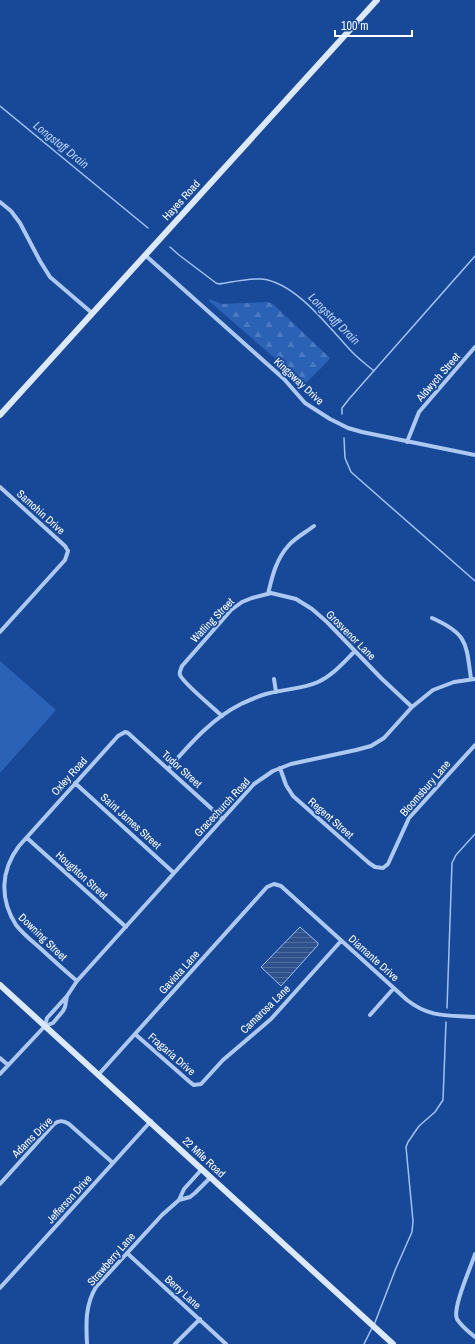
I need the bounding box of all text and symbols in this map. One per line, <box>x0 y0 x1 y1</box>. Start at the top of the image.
scale bar <box>335 12 412 38</box>
text: 100 m <box>341 18 368 34</box>
water label: Longstaff Drain <box>30 118 92 172</box>
street label: Hayes Road <box>159 177 203 223</box>
water label: Longstaff Drain <box>305 290 363 348</box>
street label: Aldwych Street <box>412 349 463 405</box>
street label: Kingsway Drive <box>271 354 327 408</box>
street label: Samohin Drive <box>14 487 68 537</box>
street label: Watling Street <box>187 594 237 645</box>
street label: Grosvenor Lane <box>323 607 379 663</box>
street label: Tudor Street <box>159 747 205 791</box>
street label: Oxley Road <box>48 754 90 798</box>
street label: Bloomsbury Lane <box>397 757 453 819</box>
street label: Gracechurch Road <box>191 775 253 839</box>
street label: Saint James Street <box>98 790 165 852</box>
street label: Regent Street <box>305 794 357 842</box>
street label: Houghton Street <box>53 848 111 903</box>
street label: Downing Street <box>16 910 71 964</box>
street label: Diamante Drive <box>346 932 402 984</box>
street label: Gaviota Lane <box>156 947 202 997</box>
street label: Camarosa Lane <box>237 982 293 1036</box>
street label: Fragaria Drive <box>145 1030 199 1078</box>
street label: Adams Drive <box>8 1114 55 1161</box>
street label: 22 Mile Road <box>180 1134 228 1180</box>
street label: Jefferson Drive <box>43 1172 95 1226</box>
street label: Strawberry Lane <box>84 1229 138 1289</box>
street label: Berry Lane <box>162 1272 204 1312</box>

